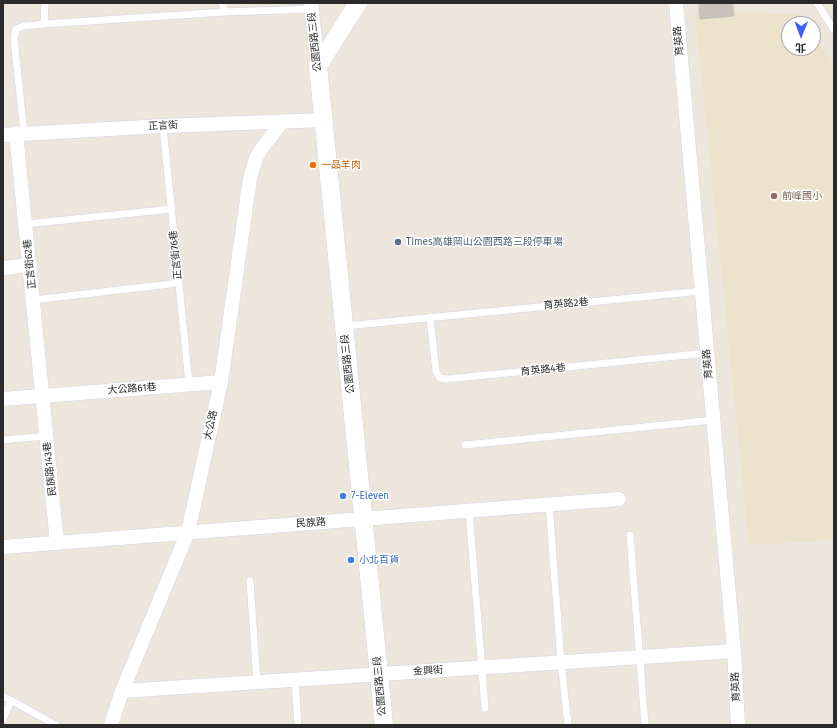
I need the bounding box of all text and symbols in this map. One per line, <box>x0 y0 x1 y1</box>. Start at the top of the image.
street label: 公園西路三段 <box>306 12 324 72</box>
north arrow <box>781 16 821 56</box>
street label: 育英路 <box>672 26 686 56</box>
text: 北 <box>795 41 806 54</box>
street label: 正言街 <box>148 119 178 133</box>
place label: 一品羊肉 <box>321 159 361 171</box>
marker: 一品羊肉 <box>308 160 318 170</box>
place label: 前峰國小 <box>782 190 822 202</box>
marker: 前峰國小 <box>769 191 779 201</box>
street label: 正言街76巷 <box>167 230 185 280</box>
place label: Times高雄岡山公園西路三段停車場 <box>406 236 563 248</box>
marker: Times高雄岡山公園西路三段停車場 <box>393 237 403 247</box>
street label: 正言街62巷 <box>21 238 39 290</box>
street label: 育英路2巷 <box>543 296 589 312</box>
street label: 公園西路三段 <box>339 334 357 394</box>
street label: 育英路 <box>701 349 715 379</box>
street label: 育英路4巷 <box>520 362 566 378</box>
street label: 大公路61巷 <box>107 381 157 397</box>
street label: 大公路 <box>202 409 220 441</box>
street label: 民族路143巷 <box>41 441 59 497</box>
place label: 7-Eleven <box>351 490 389 502</box>
marker: 7-Eleven <box>338 491 348 501</box>
street label: 民族路 <box>296 516 326 530</box>
place label: 小北百貨 <box>359 554 399 566</box>
marker: 小北百貨 <box>346 555 356 565</box>
street label: 公園西路三段 <box>371 656 389 716</box>
street label: 金興街 <box>413 664 443 678</box>
street label: 育英路 <box>729 672 743 702</box>

